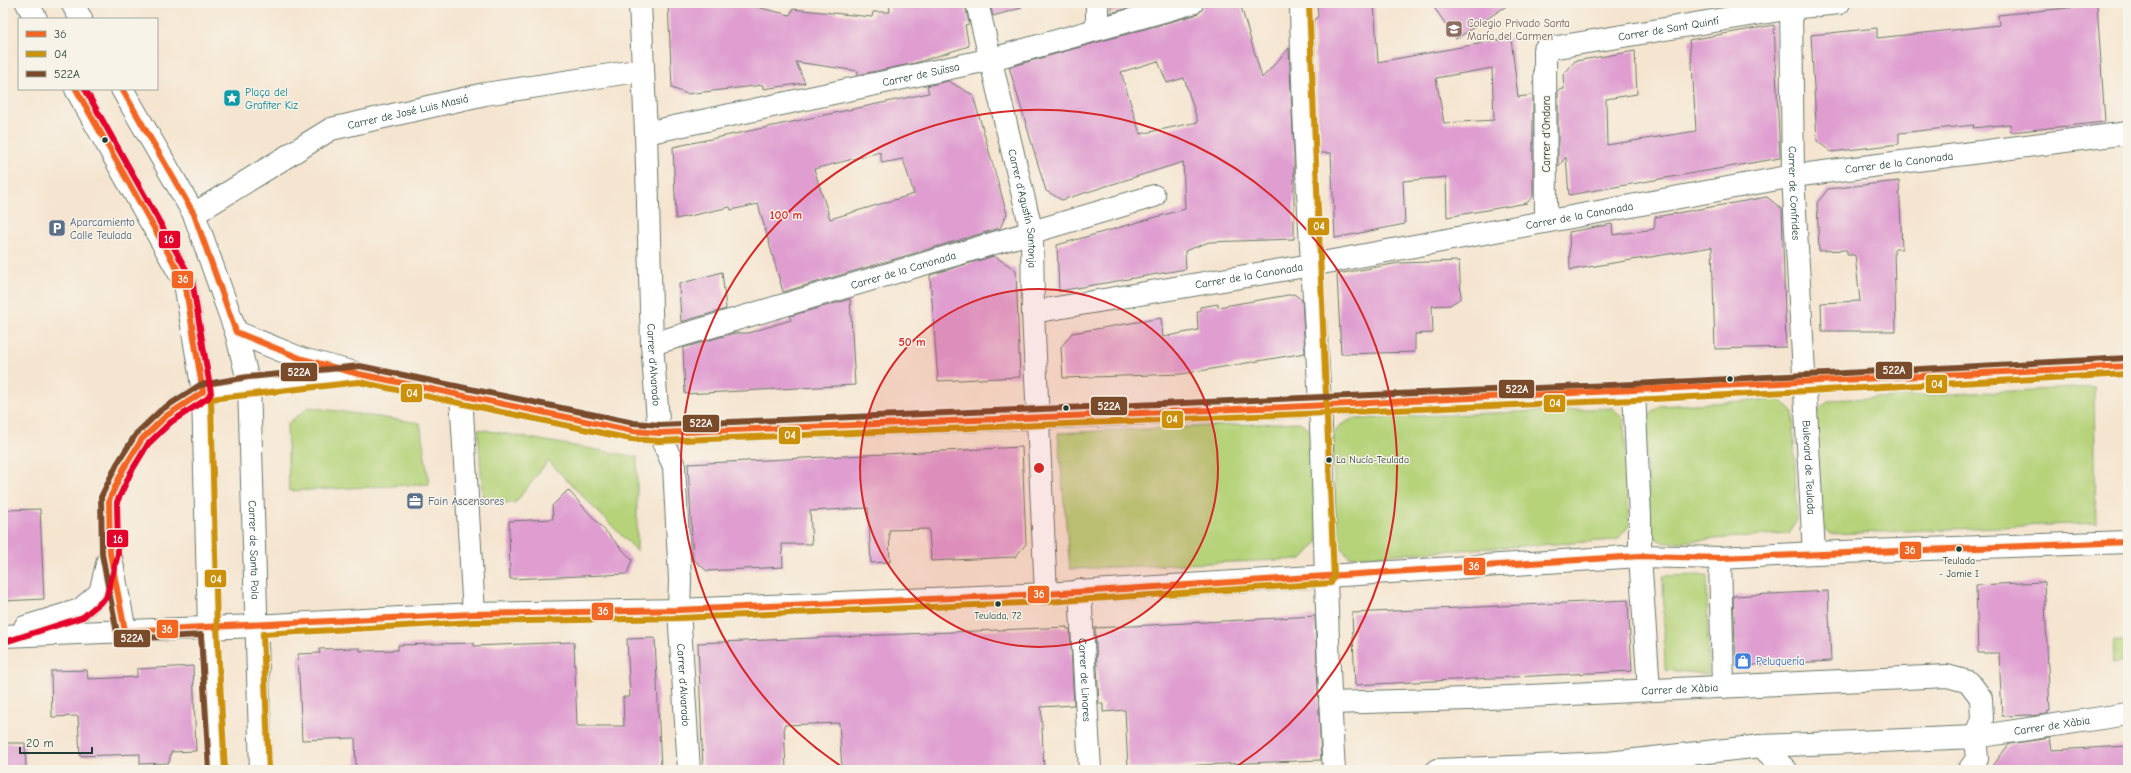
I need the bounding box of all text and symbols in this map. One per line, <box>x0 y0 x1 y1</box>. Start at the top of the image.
street label: Carrer de Sant Quintí <box>1617 14 1720 43</box>
place label: Colegio Privado Santa María del Carmen <box>1467 17 1570 43</box>
legend <box>18 18 158 90</box>
school or university icon: Colegio Privado Santa María del Carmen <box>1444 19 1464 39</box>
text: 36 <box>54 27 67 41</box>
text: 04 <box>54 47 67 61</box>
street label: Carrer de Suïssa <box>881 60 961 89</box>
text: 522A <box>54 67 80 81</box>
place label: Plaça del Grafiter Kiz <box>245 86 298 112</box>
place icon: Plaça del Grafiter Kiz <box>222 88 242 108</box>
street label: Carrer de José Luis Masiá <box>346 92 470 132</box>
street label: Carrer d'Ondara <box>1540 96 1553 173</box>
unlabelled marker <box>100 135 110 145</box>
street label: Carrer de Confrides <box>1786 146 1803 241</box>
street label: Carrer d'Agustín Santonja <box>1006 148 1039 268</box>
street label: Carrer de la Canonada <box>1844 149 1954 176</box>
street label: Carrer de la Canonada <box>1525 199 1634 232</box>
text: 100 m <box>770 208 802 222</box>
place label: Aparcamiento Calle Teulada <box>70 216 135 242</box>
line badge: 04 <box>1307 217 1330 236</box>
parking icon: Aparcamiento Calle Teulada <box>47 218 67 238</box>
text: 04 <box>1313 220 1325 233</box>
line badge: 16 <box>158 230 181 249</box>
text: 16 <box>164 233 174 246</box>
street label: Carrer de la Canonada <box>849 248 957 292</box>
street label: Carrer de la Canonada <box>1194 260 1304 291</box>
line badge: 36 <box>171 270 194 289</box>
text: 36 <box>177 273 189 286</box>
street label: Carrer d'Alvarado <box>645 323 663 407</box>
text: 50 m <box>898 335 926 349</box>
line badge: 522A <box>1875 361 1913 380</box>
line badge: 522A <box>280 362 318 382</box>
text: 522A <box>1883 364 1905 377</box>
text: 522A <box>288 366 310 379</box>
unlabelled marker <box>1725 374 1735 384</box>
line badge: 04 <box>1925 374 1948 394</box>
text: 04 <box>1931 378 1943 391</box>
line badge: 522A <box>1498 379 1535 399</box>
line badge: 04 <box>400 383 423 403</box>
text: 522A <box>1506 383 1528 396</box>
text: 04 <box>406 387 418 400</box>
line badge: 04 <box>1543 394 1566 413</box>
line badge: 522A <box>1090 396 1128 416</box>
text: 04 <box>1549 397 1561 410</box>
text: 522A <box>1098 400 1120 413</box>
unlabelled marker <box>1061 403 1071 413</box>
line badge: 04 <box>1161 410 1184 429</box>
text: 04 <box>1166 413 1178 426</box>
line badge: 522A <box>682 414 720 433</box>
text: 522A <box>690 417 712 430</box>
street label: Bulevard de Teulada <box>1800 420 1818 515</box>
line badge: 04 <box>778 426 801 445</box>
text: 04 <box>784 429 796 442</box>
place label: La Nucía-Teulada <box>1336 454 1409 466</box>
marker: La Nucía-Teulada <box>1324 455 1334 465</box>
centre of rings <box>1032 461 1046 475</box>
office icon: Fain Ascensores <box>405 491 425 511</box>
place label: Fain Ascensores <box>428 495 505 508</box>
street label: Carrer de Santa Pola <box>246 500 262 600</box>
line badge: 16 <box>106 529 129 548</box>
text: 16 <box>113 533 123 546</box>
line badge: 36 <box>1899 541 1922 560</box>
text: 36 <box>1904 544 1916 557</box>
marker: Teulada - Jamie I <box>1954 544 1964 554</box>
place label: Teulada - Jamie I <box>1939 555 1979 580</box>
line badge: 36 <box>1463 557 1486 576</box>
text: 36 <box>1468 560 1480 573</box>
line badge: 04 <box>204 569 227 588</box>
text: 04 <box>210 573 222 586</box>
line badge: 36 <box>1027 585 1050 604</box>
text: 36 <box>1033 588 1045 601</box>
marker: Teulada, 72 <box>993 599 1003 609</box>
line badge: 36 <box>591 602 614 621</box>
text: 36 <box>597 605 609 618</box>
place label: Teulada, 72 <box>974 610 1022 622</box>
line badge: 36 <box>156 619 179 639</box>
text: 36 <box>161 623 173 636</box>
line badge: 522A <box>113 629 151 648</box>
text: 522A <box>121 632 143 645</box>
street label: Carrer de Linares <box>1076 638 1094 722</box>
street label: Carrer d'Alvarado <box>675 643 693 727</box>
shop icon: Peluquería <box>1733 651 1753 671</box>
place label: Peluquería <box>1756 655 1805 668</box>
street label: Carrer de Xàbia <box>1641 680 1718 697</box>
street label: Carrer de Xàbia <box>2013 713 2091 738</box>
scale bar <box>20 729 92 755</box>
text: 20 m <box>26 736 54 750</box>

